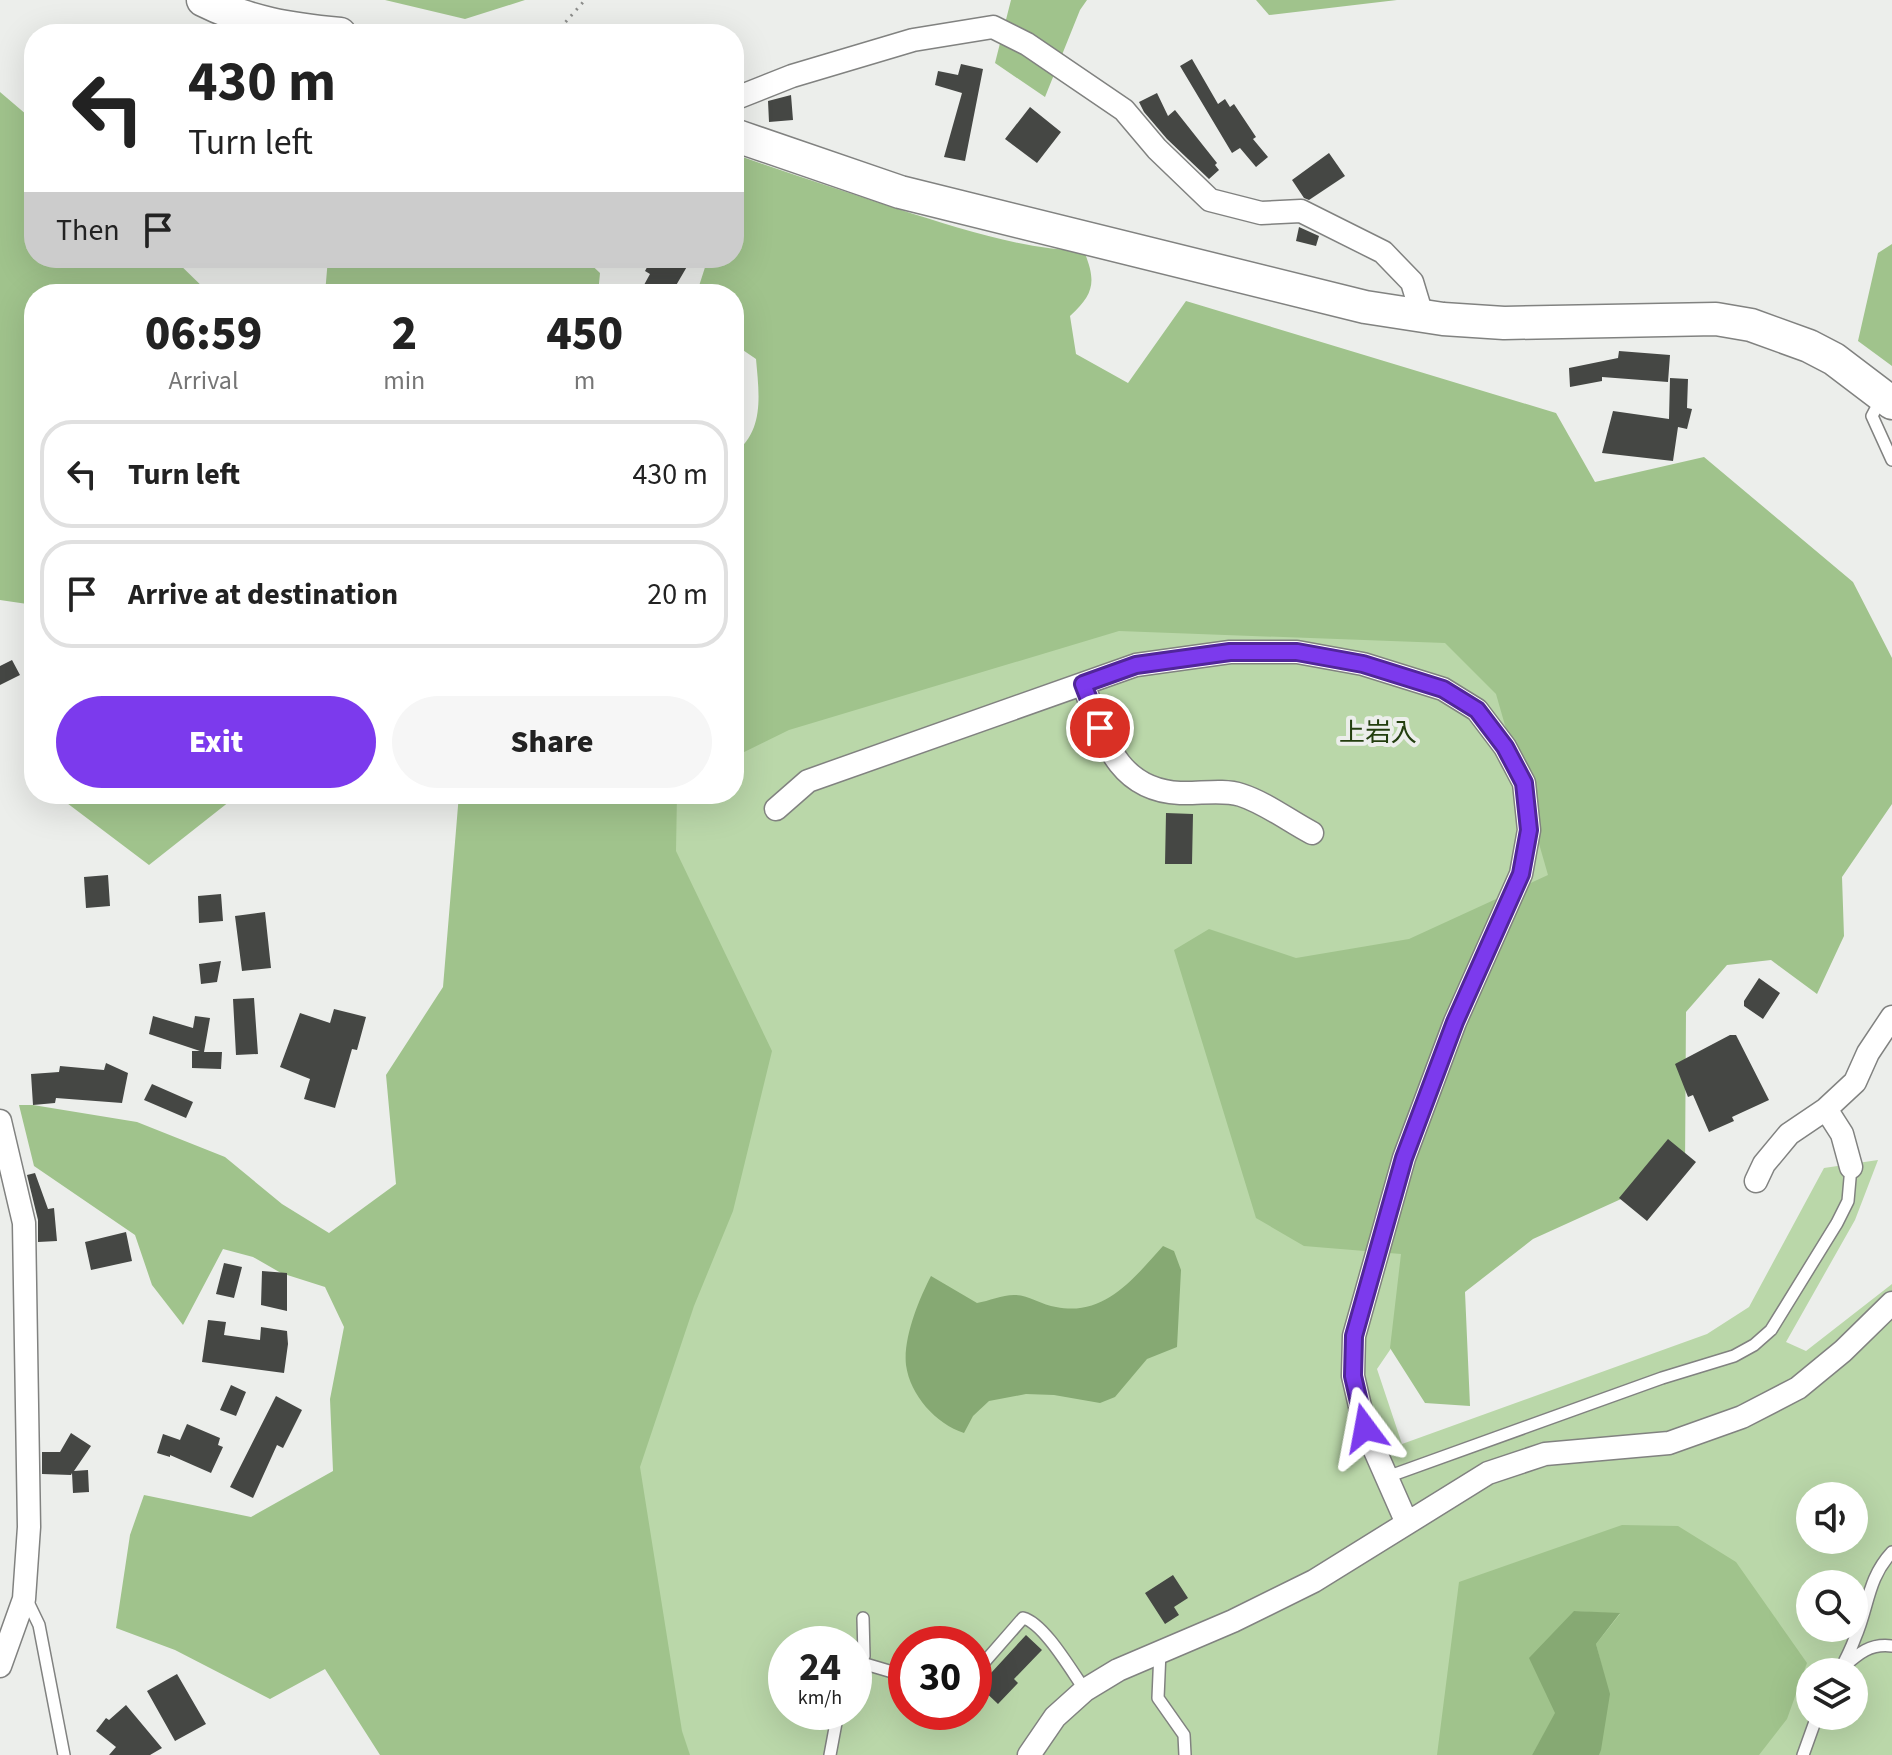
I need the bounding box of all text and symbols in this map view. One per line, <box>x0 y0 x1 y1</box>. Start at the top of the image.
text: 430 m <box>188 43 336 122</box>
icon: left <box>56 56 160 160</box>
text: Turn left <box>188 117 313 168</box>
icon: arrive <box>136 208 180 252</box>
text: Then <box>56 209 120 252</box>
text: 06:59 <box>145 300 262 368</box>
text: 2 <box>391 300 417 368</box>
text: 450 <box>546 300 623 368</box>
text: Arrival <box>169 362 239 399</box>
text: min <box>383 362 425 399</box>
text: m <box>574 362 595 399</box>
icon: left <box>60 452 104 496</box>
text: Turn left <box>128 453 240 496</box>
text: 430 m <box>632 453 708 496</box>
icon: arrive <box>60 572 104 616</box>
text: Arrive at destination <box>128 573 398 616</box>
text: 20 m <box>647 573 708 616</box>
pin <box>1066 694 1134 762</box>
button: Exit <box>56 696 376 788</box>
button: Share <box>392 696 712 788</box>
icon: arrive <box>1078 706 1122 750</box>
district label: 上岩入 <box>1339 714 1417 751</box>
position arrow <box>1323 1386 1407 1470</box>
map controls <box>1796 1482 1868 1730</box>
button: sound <box>1796 1482 1868 1554</box>
button: search <box>1796 1570 1868 1642</box>
speed limit sign: 30 <box>888 1626 992 1730</box>
text: 24 <box>799 1639 841 1696</box>
button: layers <box>1796 1658 1868 1730</box>
text: km/h <box>798 1684 842 1712</box>

